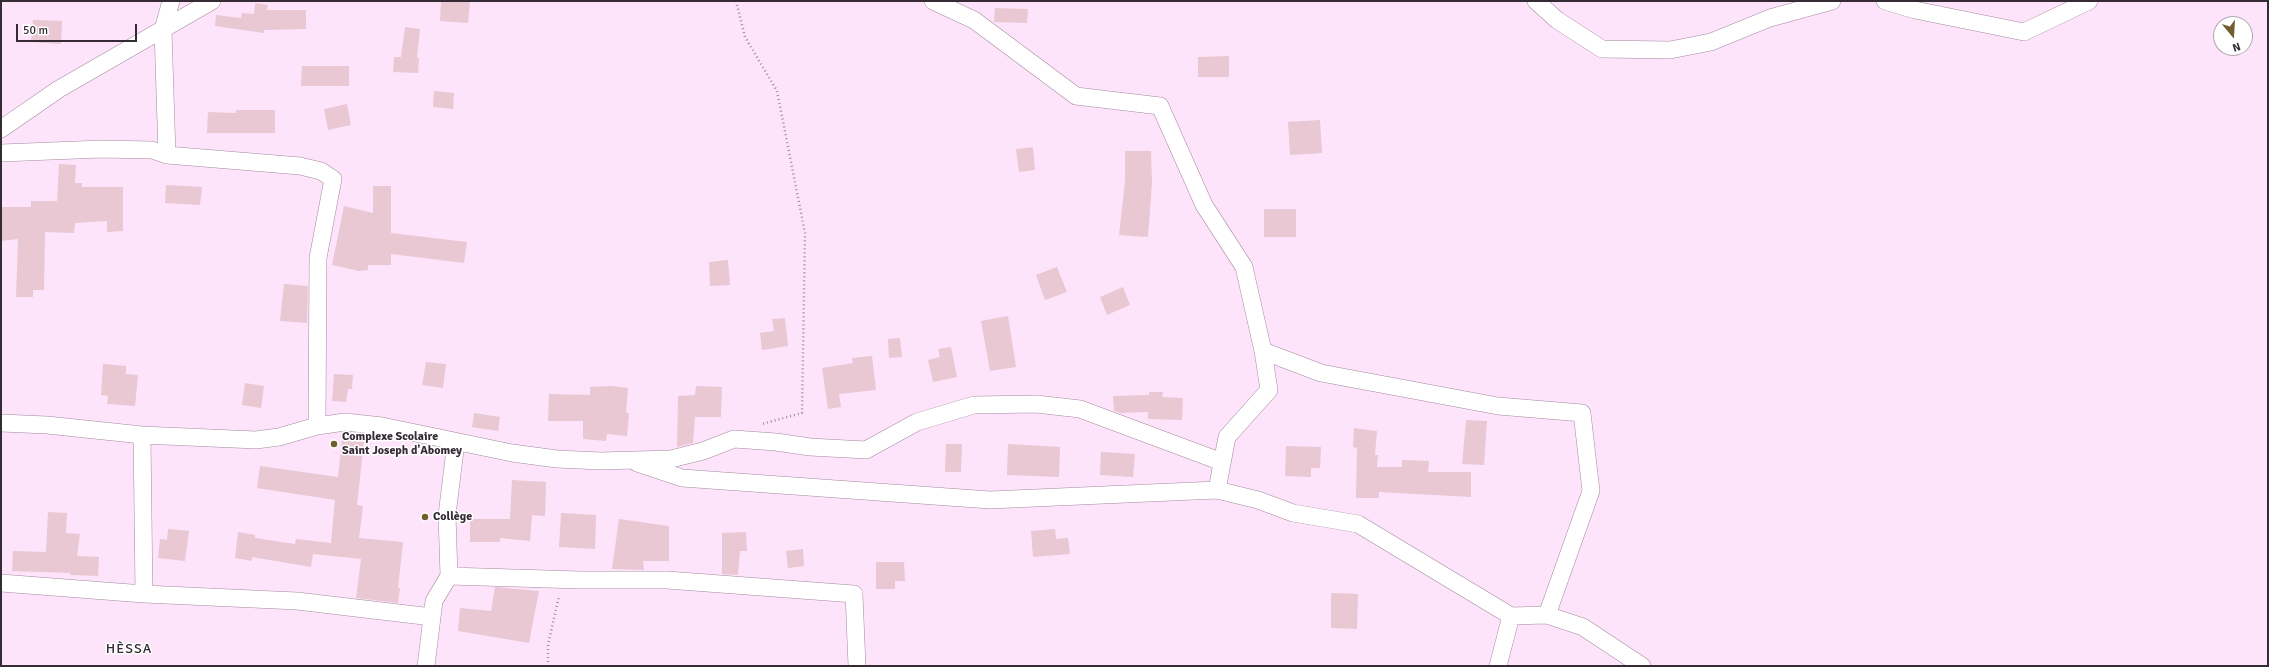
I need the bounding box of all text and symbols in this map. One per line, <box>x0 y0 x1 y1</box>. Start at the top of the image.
scale bar <box>18 16 139 42</box>
north arrow <box>2213 16 2253 56</box>
text: 50 m <box>23 23 48 38</box>
text: N <box>2231 40 2242 54</box>
place label: Complexe Scolaire Saint Joseph d'Abomey <box>342 430 462 458</box>
marker: Complexe Scolaire Saint Joseph d'Abomey <box>329 439 339 449</box>
place label: Collège <box>433 510 472 524</box>
marker: Collège <box>420 512 430 522</box>
district label: HÈSSA <box>106 641 152 657</box>

